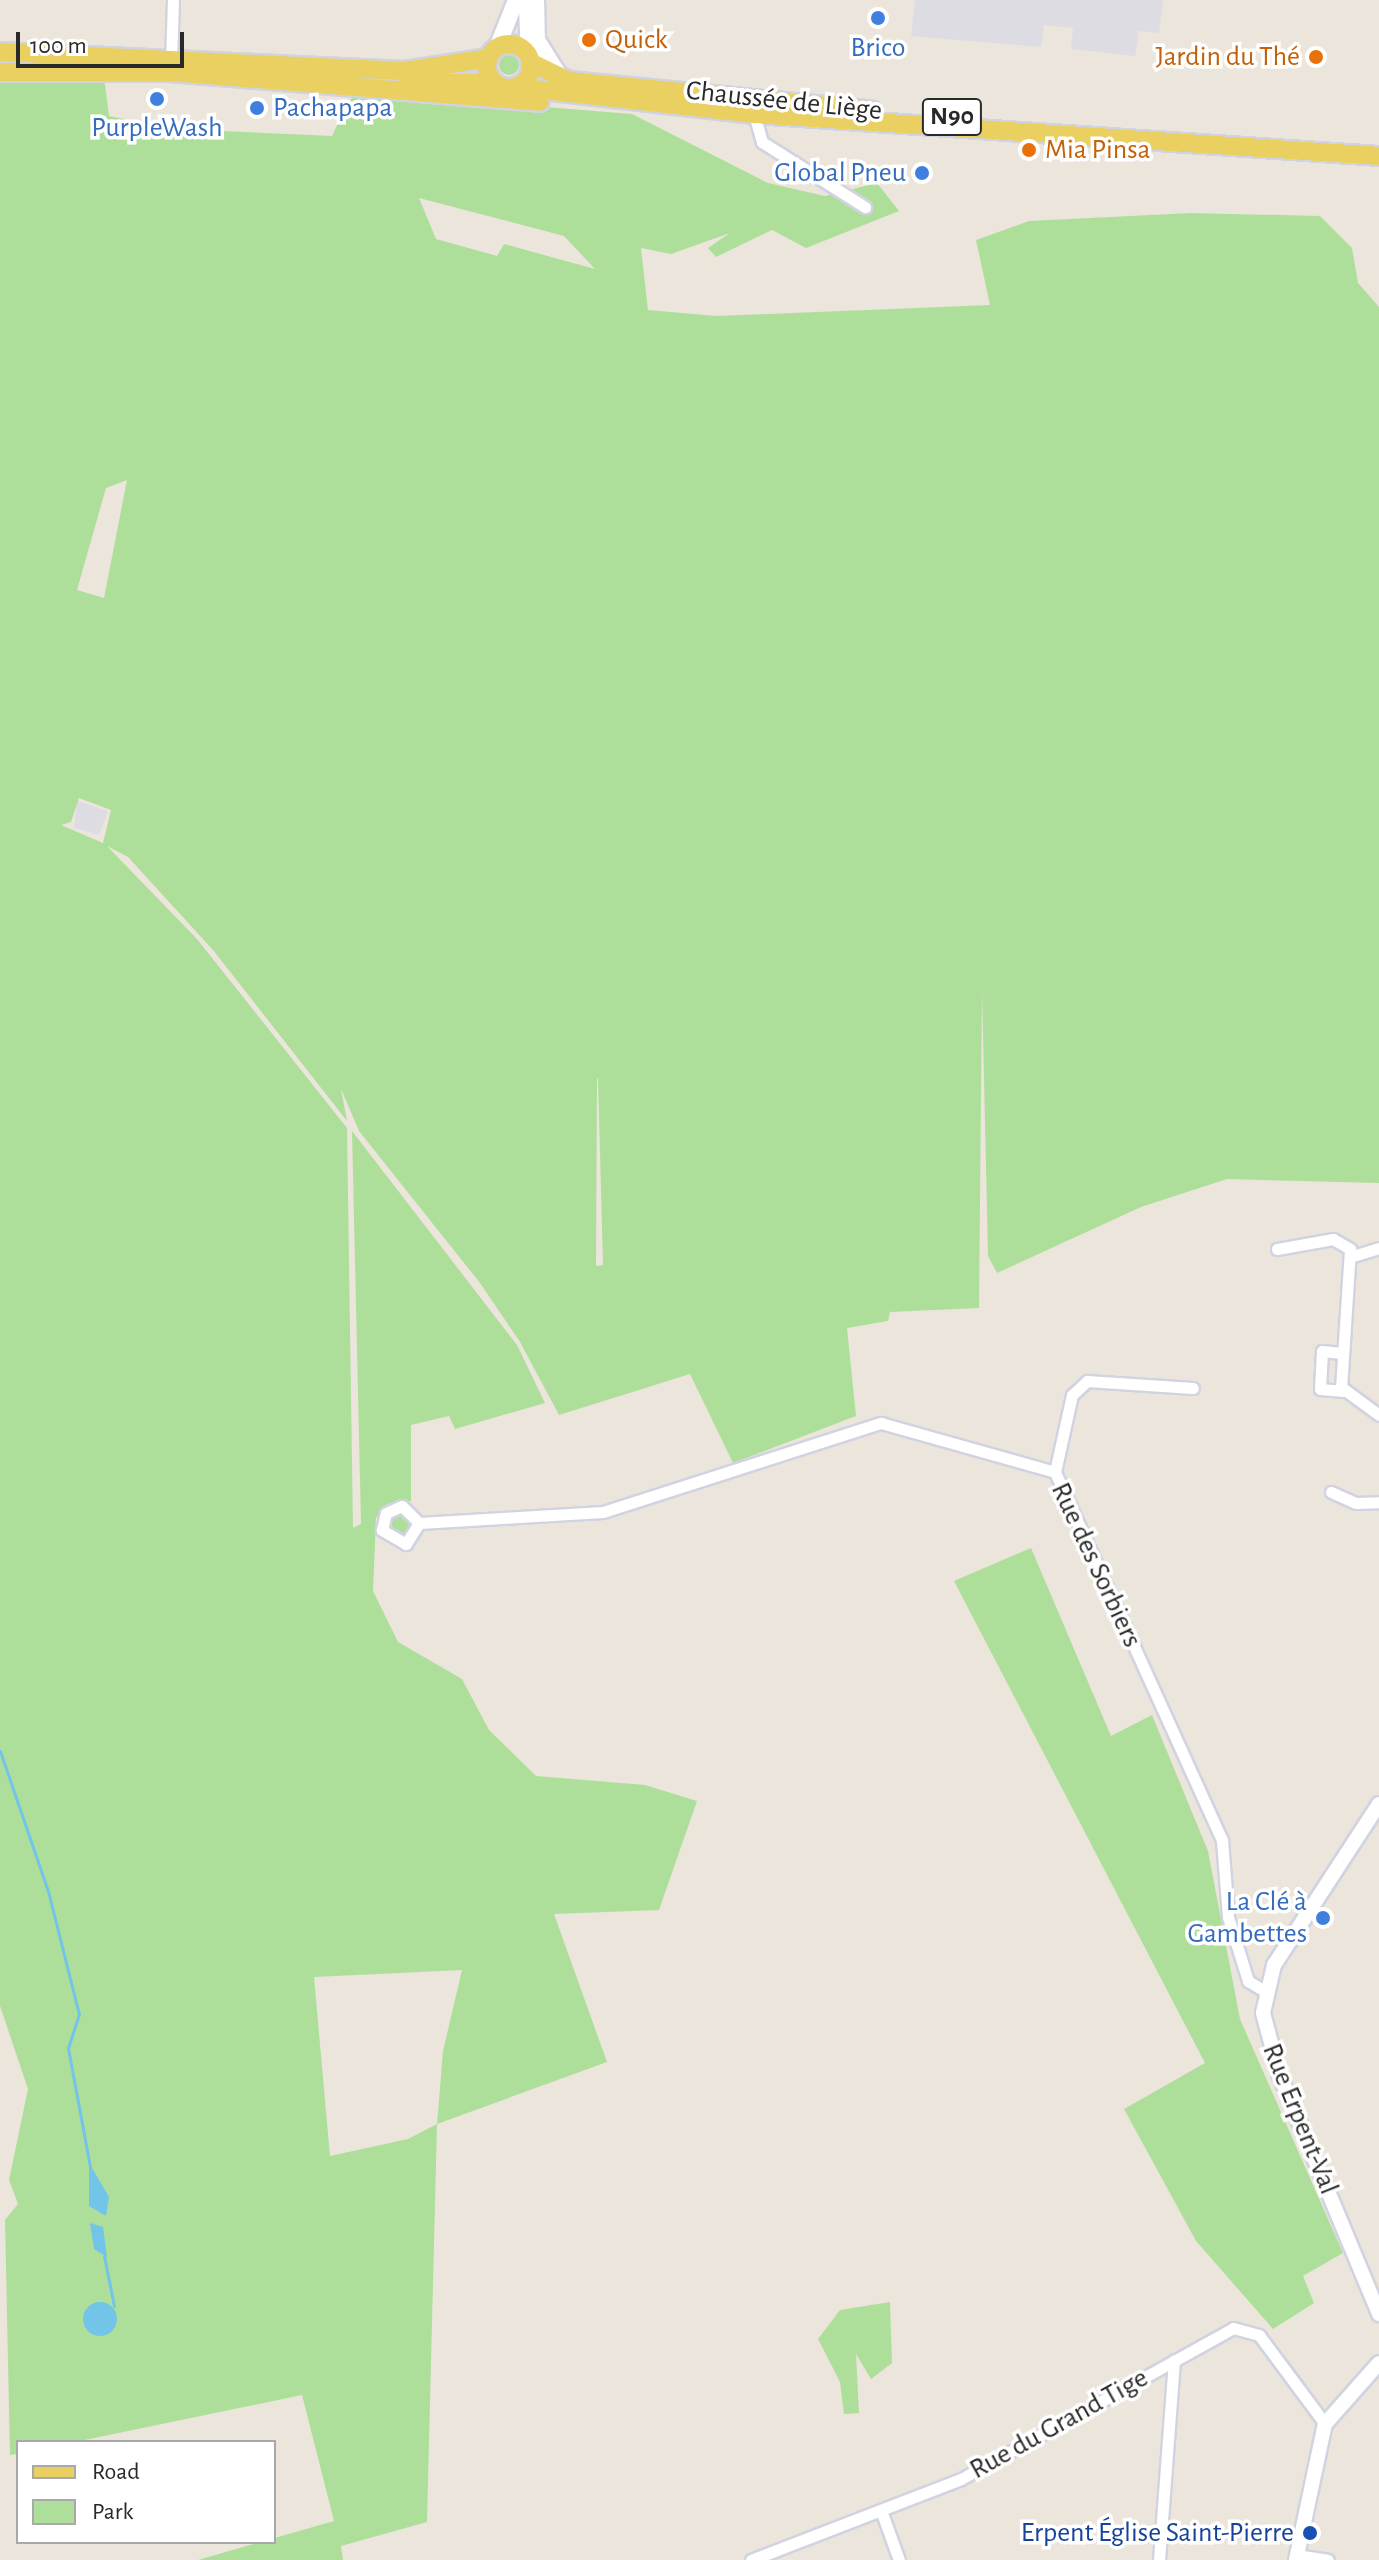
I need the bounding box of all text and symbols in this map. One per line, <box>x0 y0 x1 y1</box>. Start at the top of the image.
marker: Brico <box>869 9 887 27</box>
scale bar <box>20 16 188 66</box>
place label: Quick <box>605 23 667 57</box>
marker: Quick <box>580 31 598 49</box>
place label: Brico <box>850 31 906 65</box>
text: 100 m <box>30 34 87 58</box>
place label: Jardin du Thé <box>1156 40 1300 74</box>
marker: Jardin du Thé <box>1307 48 1325 66</box>
street label: Chaussée de Liège <box>684 74 884 128</box>
marker: PurpleWash <box>148 90 166 108</box>
place label: Pachapapa <box>273 91 392 125</box>
road number: N90 <box>920 95 984 139</box>
marker: Pachapapa <box>248 99 266 117</box>
place label: PurpleWash <box>91 111 223 145</box>
place label: Mia Pinsa <box>1045 133 1151 167</box>
marker: Mia Pinsa <box>1020 141 1038 159</box>
place label: Global Pneu <box>774 156 906 190</box>
marker: Global Pneu <box>913 164 931 182</box>
street label: Rue des Sorbiers <box>1043 1477 1149 1653</box>
place label: La Clé à Gambettes <box>1187 1885 1307 1951</box>
marker: La Clé à Gambettes <box>1314 1909 1332 1927</box>
street label: Rue Erpent-Val <box>1255 2039 1345 2199</box>
street label: Rue du Grand Tige <box>964 2361 1154 2487</box>
legend <box>16 2440 276 2544</box>
text: Road <box>92 2460 140 2484</box>
text: Park <box>92 2500 133 2524</box>
place label: Erpent Église Saint-Pierre <box>1021 2516 1294 2550</box>
marker: Erpent Église Saint-Pierre <box>1301 2524 1319 2542</box>

